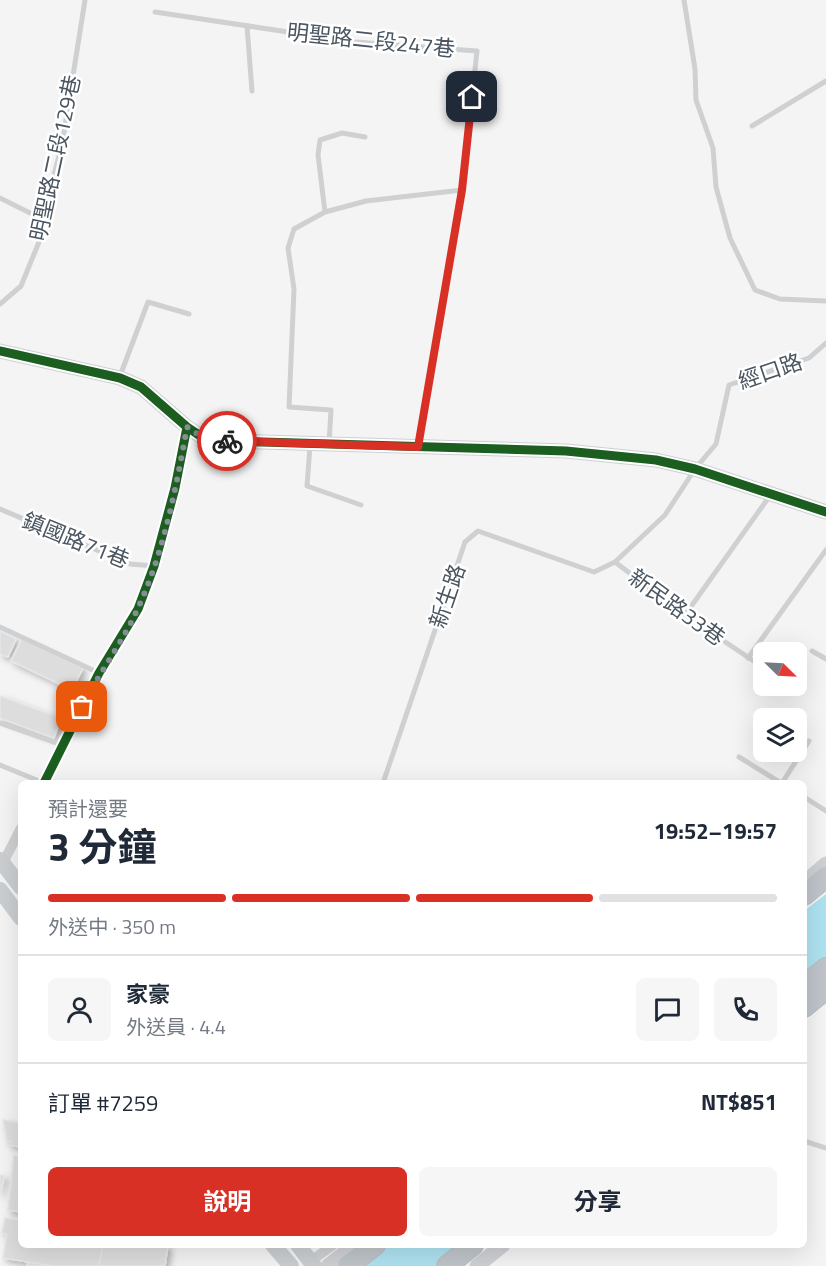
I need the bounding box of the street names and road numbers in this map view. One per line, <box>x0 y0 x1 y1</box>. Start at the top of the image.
street label: 明聖路二段247巷 <box>285 14 457 66</box>
street label: 明聖路二段129巷 <box>21 72 89 244</box>
street label: 經口路 <box>733 344 807 398</box>
street label: 鎮國路71巷 <box>17 503 135 577</box>
street label: 新生路 <box>420 559 474 633</box>
street label: 新民路33巷 <box>621 560 733 654</box>

